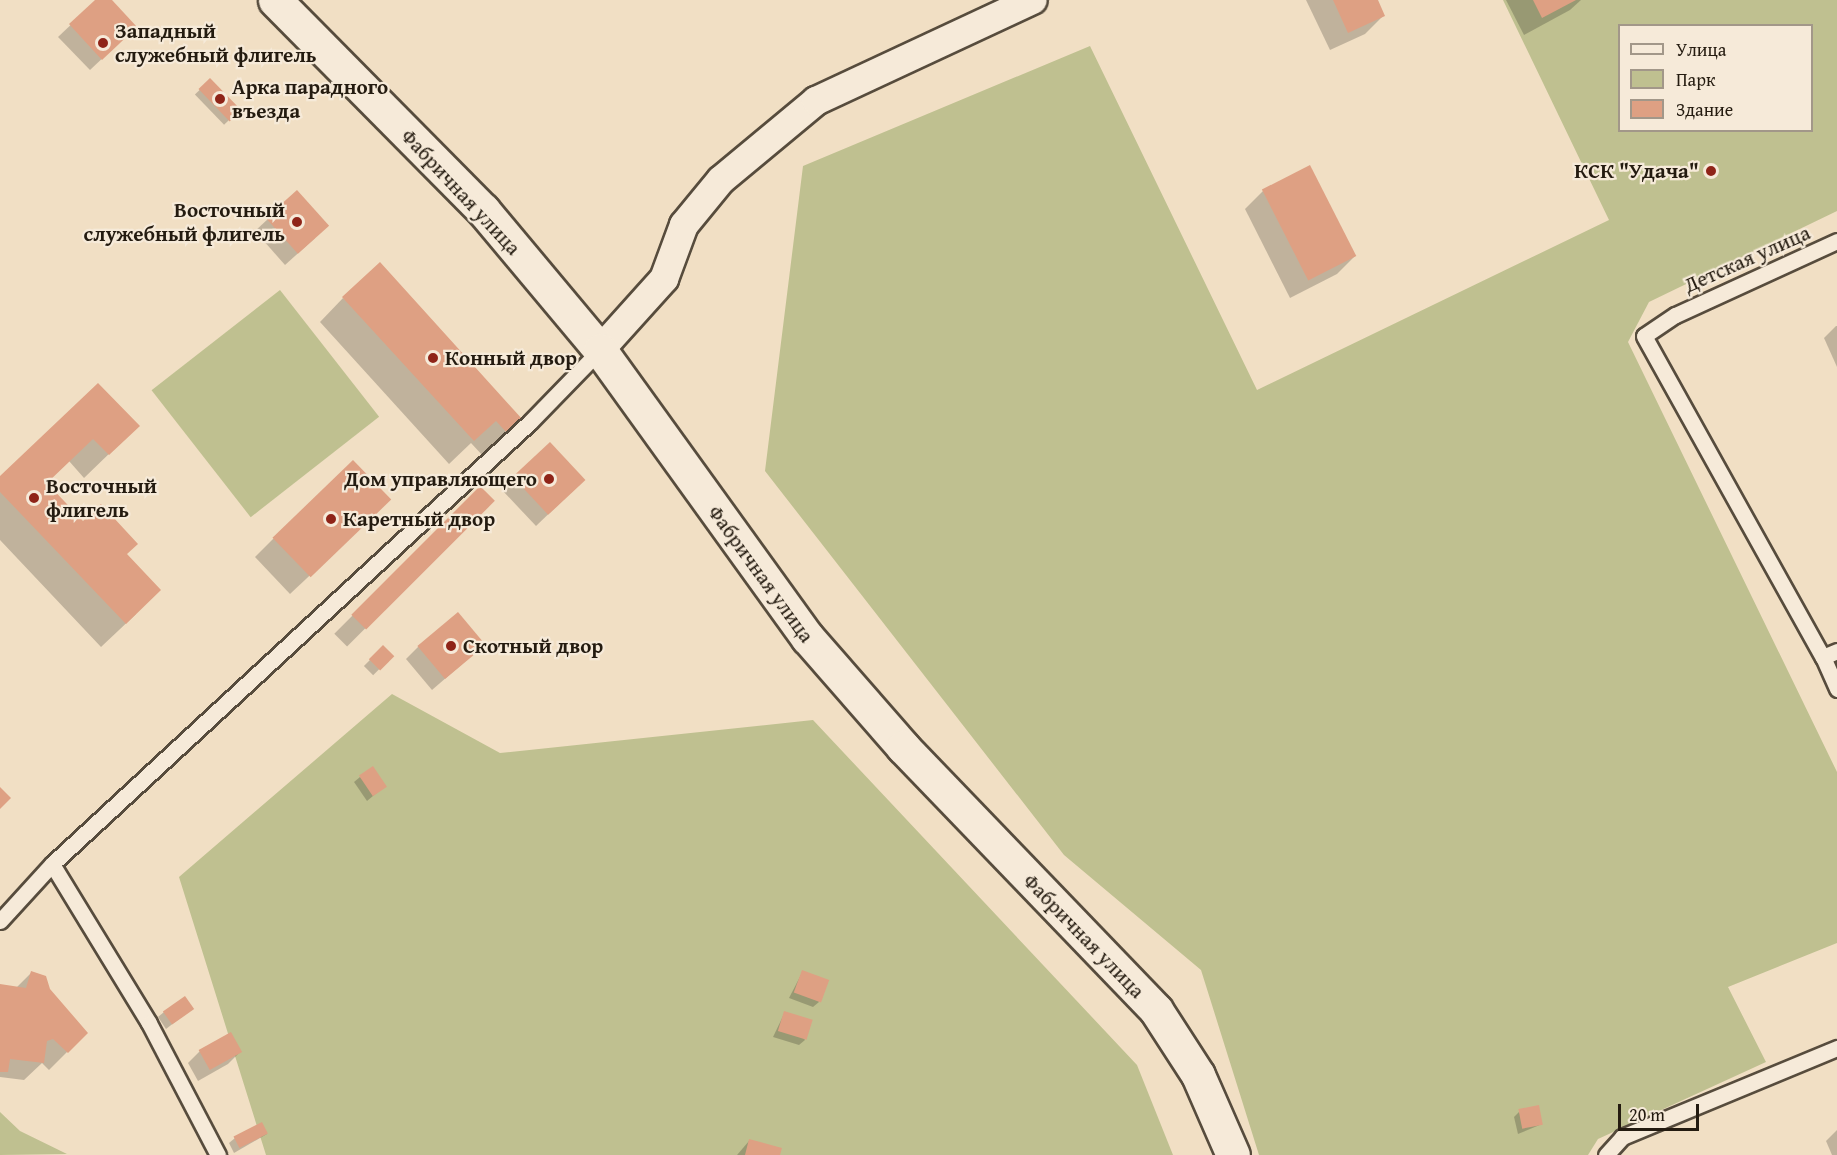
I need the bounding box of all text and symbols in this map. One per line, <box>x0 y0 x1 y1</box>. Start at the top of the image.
place label: Западный служебный флигель <box>115 18 316 68</box>
legend <box>1618 24 1813 132</box>
marker: Западный служебный флигель <box>96 36 110 50</box>
text: Улица <box>1676 36 1726 63</box>
text: Парк <box>1676 66 1715 93</box>
place label: Арка парадного въезда <box>232 74 388 124</box>
marker: Арка парадного въезда <box>213 92 227 106</box>
text: Здание <box>1676 96 1733 123</box>
street label: Фабричная улица <box>396 124 526 260</box>
place label: КСК "Удача" <box>1574 158 1699 184</box>
marker: КСК "Удача" <box>1704 164 1718 178</box>
place label: Восточный служебный флигель <box>84 197 285 247</box>
marker: Восточный служебный флигель <box>290 215 304 229</box>
street label: Детская улица <box>1680 220 1814 298</box>
place label: Конный двор <box>445 345 577 371</box>
marker: Конный двор <box>426 351 440 365</box>
place label: Дом управляющего <box>344 466 537 492</box>
marker: Дом управляющего <box>542 472 556 486</box>
place label: Восточный флигель <box>46 473 157 523</box>
marker: Восточный флигель <box>27 491 41 505</box>
street label: Фабричная улица <box>703 500 819 648</box>
place label: Каретный двор <box>343 506 495 532</box>
marker: Каретный двор <box>324 512 338 526</box>
place label: Скотный двор <box>463 633 603 659</box>
marker: Скотный двор <box>444 639 458 653</box>
street label: Фабричная улица <box>1018 868 1150 1004</box>
scale bar <box>1621 1092 1702 1130</box>
text: 20 m <box>1629 1101 1665 1128</box>

